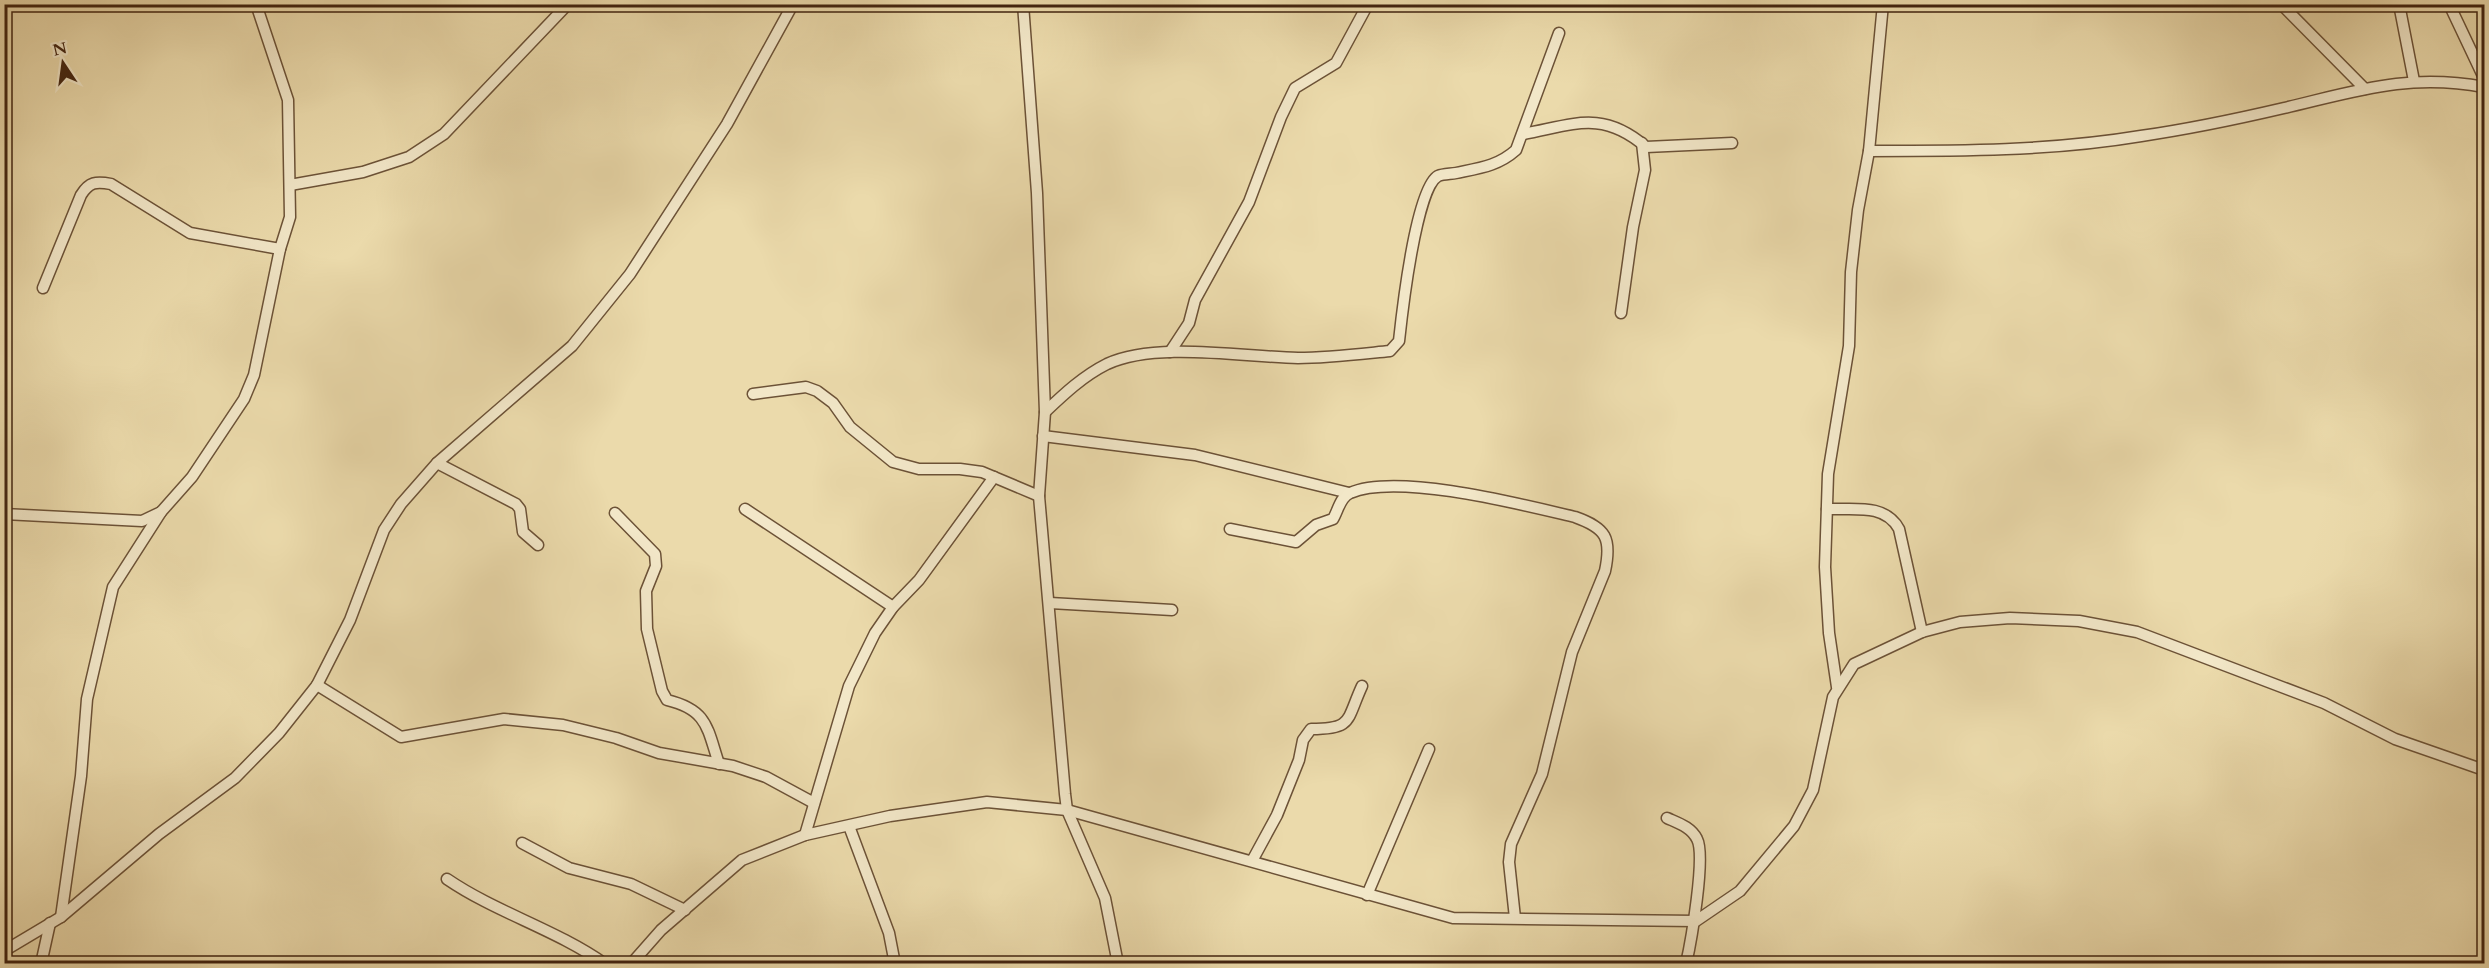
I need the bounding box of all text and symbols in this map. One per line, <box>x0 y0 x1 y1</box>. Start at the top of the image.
north arrow <box>33 33 93 93</box>
text: N <box>51 37 69 62</box>

